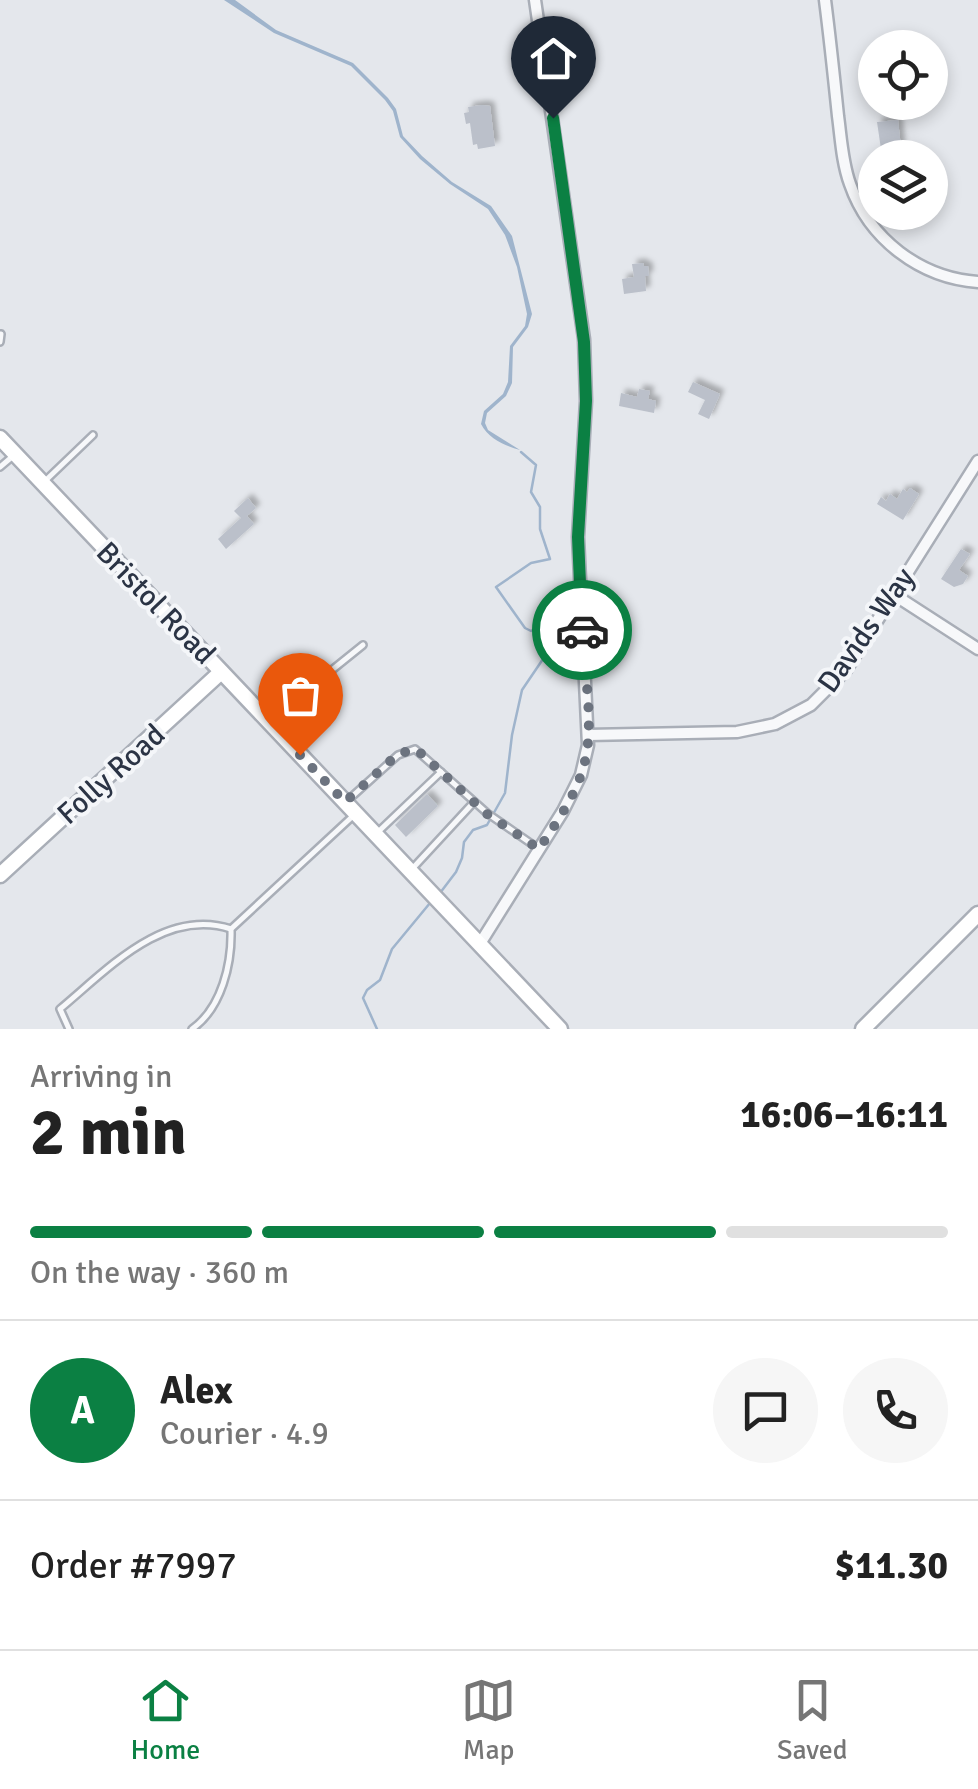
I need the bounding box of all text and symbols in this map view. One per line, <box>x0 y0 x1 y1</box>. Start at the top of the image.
pin <box>511 16 596 119</box>
map controls <box>858 30 948 230</box>
button: locate <box>858 30 948 120</box>
icon: home <box>526 31 581 86</box>
button: layers <box>858 140 948 230</box>
street label: Bristol Road <box>88 534 223 672</box>
street label: Davids Way <box>810 561 923 700</box>
courier <box>532 580 632 680</box>
icon: car <box>555 603 610 658</box>
pin <box>258 653 343 756</box>
icon: bag <box>273 668 328 723</box>
street label: Folly Road <box>50 716 173 832</box>
text: Arriving in <box>30 1057 172 1096</box>
text: 16:06–16:11 <box>740 1091 948 1138</box>
text: 2 min <box>30 1093 187 1173</box>
text: On the way · 360 m <box>30 1253 289 1292</box>
button: chat <box>713 1358 818 1463</box>
button: phone <box>843 1358 948 1463</box>
text: Alex <box>160 1367 233 1414</box>
text: A <box>70 1387 95 1434</box>
text: Courier · 4.9 <box>160 1414 329 1453</box>
text: Order #7997 <box>30 1542 237 1589</box>
text: $11.30 <box>835 1542 948 1589</box>
tab: Home <box>130 1673 200 1767</box>
tab: Map <box>461 1673 516 1767</box>
tab: Saved <box>777 1673 848 1767</box>

